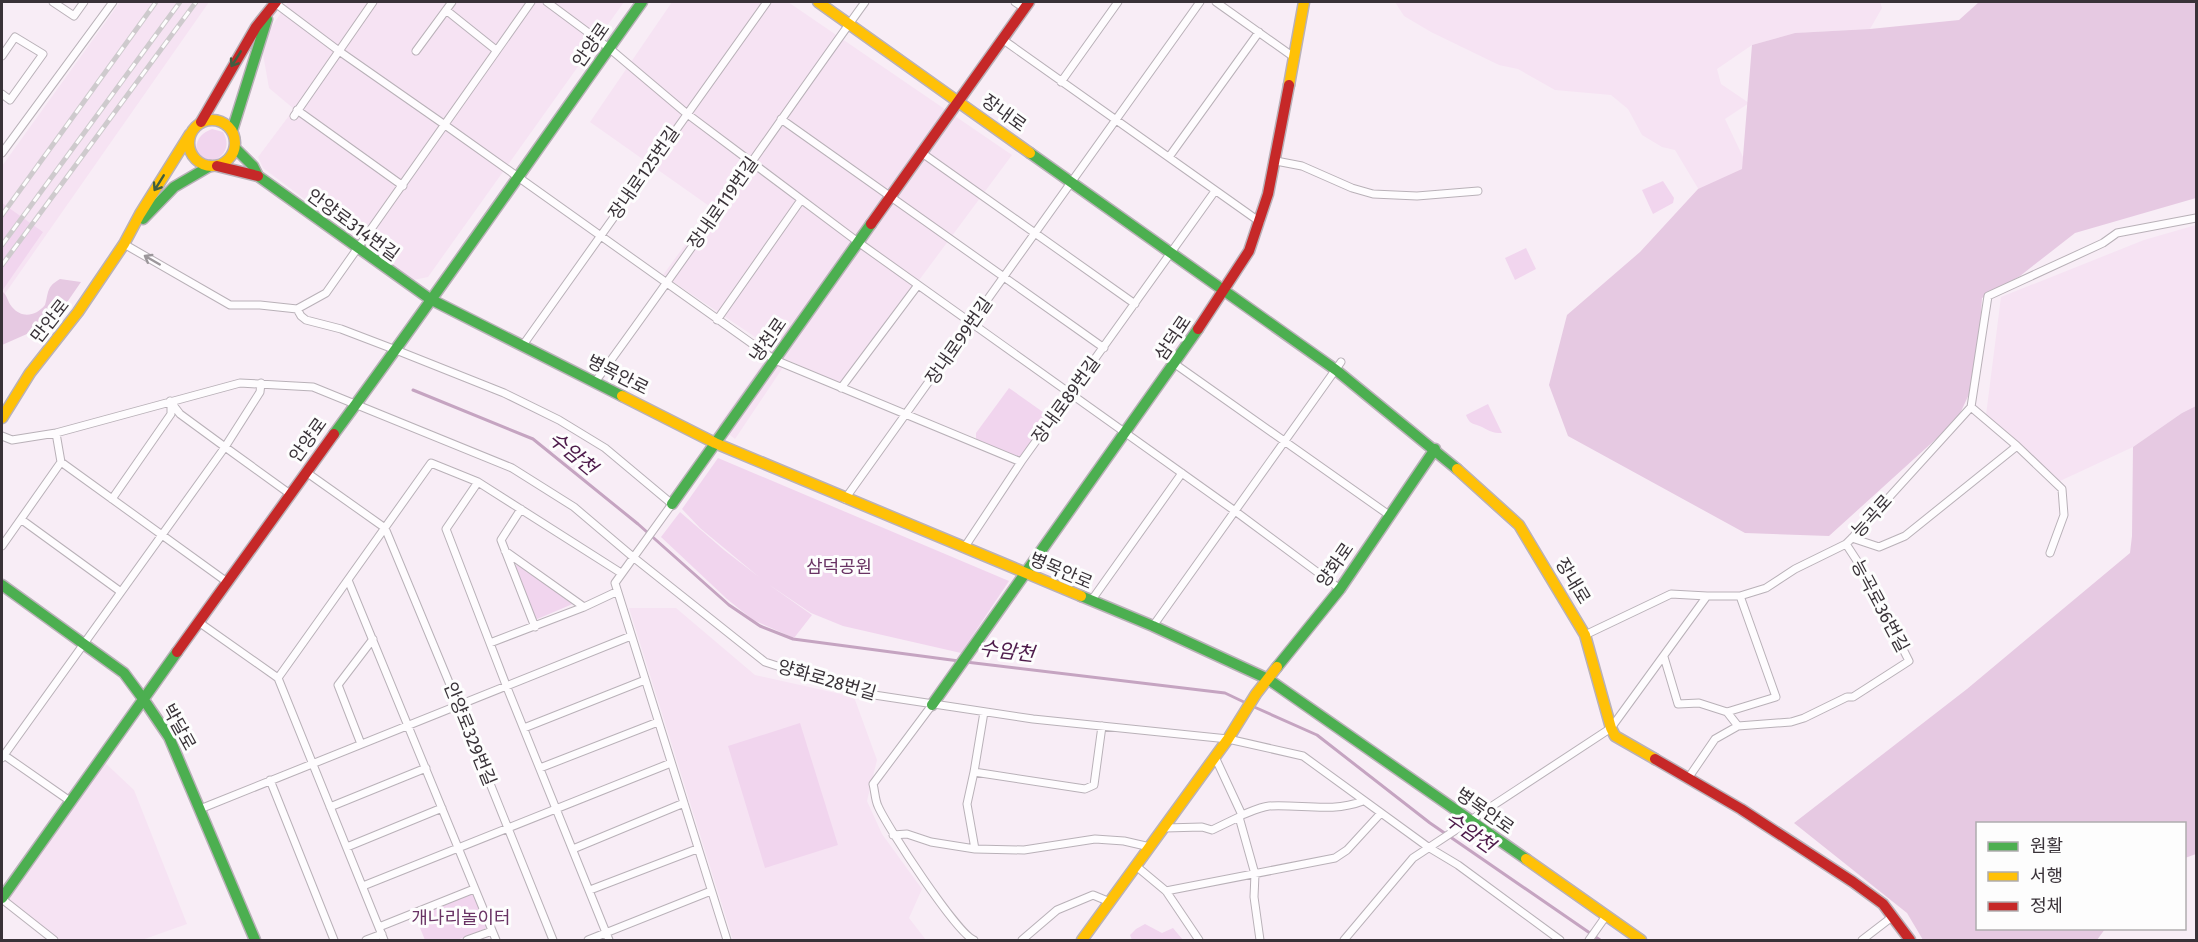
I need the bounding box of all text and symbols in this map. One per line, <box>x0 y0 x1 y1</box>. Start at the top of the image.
street label: 안양로 <box>568 18 614 72</box>
one-way arrow <box>230 50 242 67</box>
street label: 장내로 <box>977 89 1031 137</box>
street label: 장내로125번길 <box>604 122 684 224</box>
street label: 장내로119번길 <box>683 153 763 253</box>
one-way arrow <box>153 174 165 191</box>
street label: 안양로314번길 <box>303 184 403 266</box>
one-way arrow <box>143 254 161 265</box>
street label: 장내로99번길 <box>921 293 997 389</box>
street label: 만안로 <box>26 295 74 347</box>
street label: 삼덕로 <box>1150 311 1196 365</box>
street label: 냉천로 <box>745 313 791 367</box>
street label: 병목안로 <box>583 350 653 400</box>
street label: 장내로89번길 <box>1027 352 1105 448</box>
street label: 안양로 <box>284 413 332 467</box>
water label: 수암천 <box>544 426 604 482</box>
street label: 능곡로 <box>1847 490 1897 542</box>
street label: 양화로 <box>1312 538 1358 592</box>
street label: 병목안로 <box>1026 548 1096 594</box>
street label: 장내로 <box>1551 554 1595 608</box>
park label: 삼덕공원 <box>806 556 872 578</box>
street label: 능곡로36번길 <box>1846 556 1914 656</box>
water label: 수암천 <box>978 636 1038 667</box>
street label: 양화로28번길 <box>775 655 879 705</box>
street label: 안양로329번길 <box>439 679 501 789</box>
street label: 박달로 <box>157 700 201 754</box>
street label: 병목안로 <box>1452 783 1518 839</box>
water label: 수암천 <box>1441 806 1502 859</box>
legend <box>1976 822 2186 930</box>
text: 원활 <box>2030 835 2063 857</box>
text: 서행 <box>2030 865 2063 887</box>
text: 정체 <box>2030 895 2063 917</box>
park label: 개나리놀이터 <box>411 907 511 929</box>

